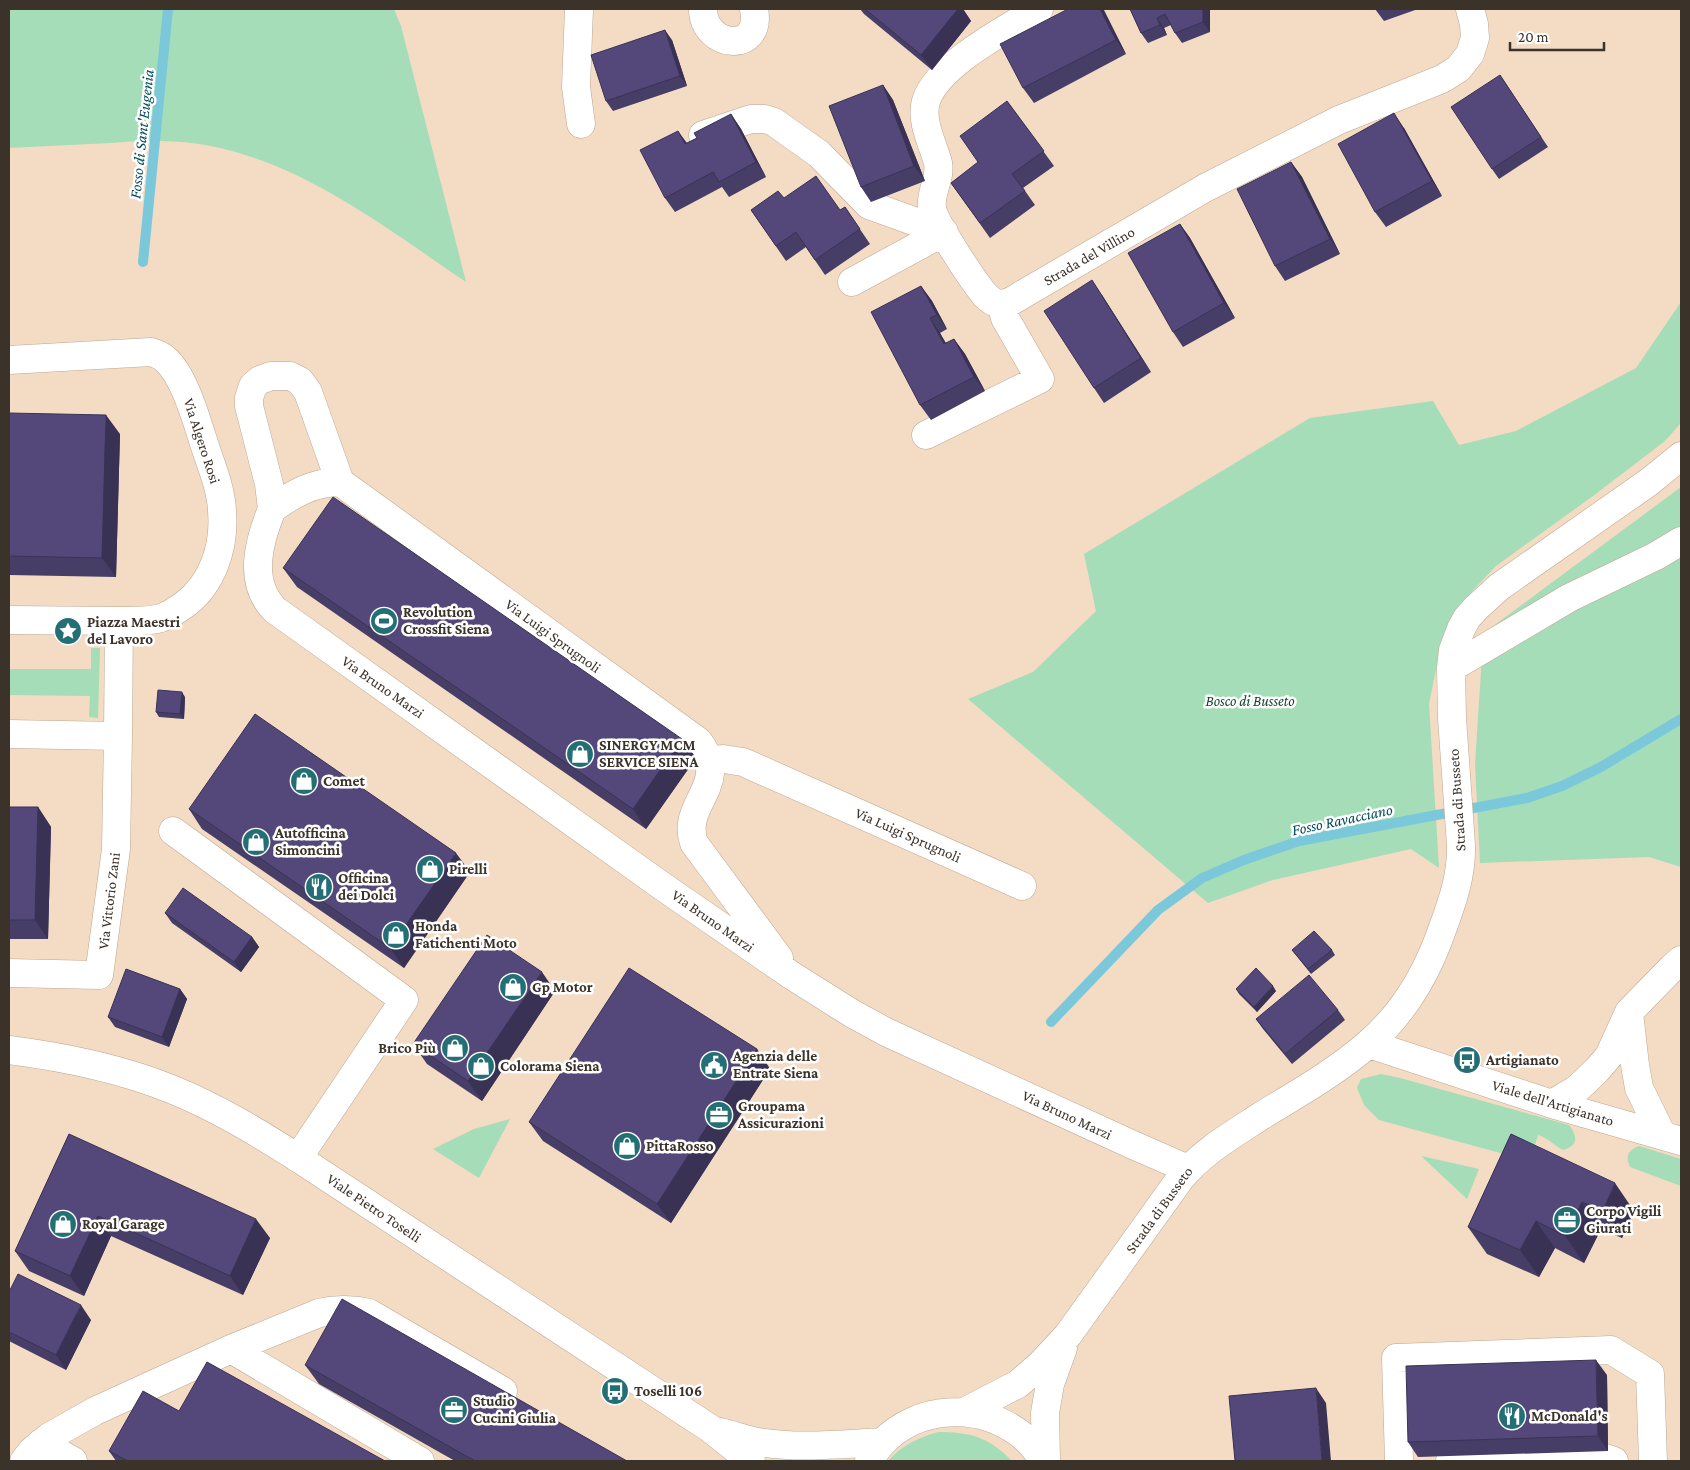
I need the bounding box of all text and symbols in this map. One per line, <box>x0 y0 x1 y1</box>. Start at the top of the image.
scale bar <box>1510 20 1604 52</box>
text: 20 m <box>1518 29 1549 45</box>
water label: Fosso di Sant'Eugenia <box>126 68 158 200</box>
street label: Strada del Villino <box>1041 223 1137 289</box>
street label: Via Algero Rosi <box>180 396 223 486</box>
street label: Via Luigi Sprugnoli <box>502 596 604 677</box>
place label: Revolution Crossfit Siena <box>403 604 490 637</box>
sports icon: Revolution Crossfit Siena <box>369 606 399 636</box>
place label: Piazza Maestri del Lavoro <box>87 614 181 647</box>
place icon: Piazza Maestri del Lavoro <box>53 616 83 646</box>
street label: Via Bruno Marzi <box>339 653 427 721</box>
park label: Bosco di Busseto <box>1205 693 1295 709</box>
place label: SINERGY MCM SERVICE SIENA <box>599 737 700 770</box>
shop icon: SINERGY MCM SERVICE SIENA <box>565 739 595 769</box>
street label: Strada di Busseto <box>1445 748 1469 852</box>
shop icon: Comet <box>289 766 319 796</box>
place label: Comet <box>323 773 366 789</box>
water label: Fosso Ravacciano <box>1290 800 1394 838</box>
street label: Via Luigi Sprugnoli <box>852 804 963 866</box>
place label: Autofficina Simoncini <box>274 825 347 858</box>
shop icon: Autofficina Simoncini <box>241 827 271 857</box>
street label: Via Vittorio Zani <box>95 851 123 950</box>
shop icon: Pirelli <box>415 854 445 884</box>
place label: Pirelli <box>449 861 488 877</box>
place label: Officina dei Dolci <box>338 870 395 903</box>
restaurant icon: Officina dei Dolci <box>304 872 334 902</box>
street label: Via Bruno Marzi <box>669 887 757 955</box>
place label: Honda Fatichenti Moto <box>415 918 517 951</box>
shop icon: Honda Fatichenti Moto <box>381 920 411 950</box>
shop icon: Gp Motor <box>498 972 528 1002</box>
place label: Gp Motor <box>532 979 593 995</box>
shop icon: Brico Più <box>440 1033 470 1063</box>
place label: Brico Più <box>378 1040 436 1056</box>
bus stop icon: Artigianato <box>1452 1045 1482 1075</box>
place label: Agenzia delle Entrate Siena <box>732 1048 819 1081</box>
public building icon: Agenzia delle Entrate Siena <box>699 1050 729 1080</box>
shop icon: Colorama Siena <box>466 1051 496 1081</box>
place label: Artigianato <box>1485 1052 1559 1068</box>
place label: Colorama Siena <box>500 1058 600 1074</box>
street label: Viale dell'Artigianato <box>1490 1077 1616 1130</box>
street label: Via Bruno Marzi <box>1020 1087 1114 1143</box>
place label: Groupama Assicurazioni <box>737 1098 824 1131</box>
office icon: Groupama Assicurazioni <box>704 1100 734 1130</box>
shop icon: PittaRosso <box>612 1131 642 1161</box>
place label: PittaRosso <box>646 1138 714 1154</box>
street label: Strada di Busseto <box>1122 1164 1196 1256</box>
street label: Viale Pietro Toselli <box>324 1171 424 1245</box>
place label: Corpo Vigili Giurati <box>1586 1203 1662 1236</box>
office icon: Corpo Vigili Giurati <box>1552 1205 1582 1235</box>
shop icon: Royal Garage <box>48 1209 78 1239</box>
place label: Royal Garage <box>82 1216 165 1232</box>
bus stop icon: Toselli 106 <box>600 1376 630 1406</box>
place label: Toselli 106 <box>634 1383 702 1399</box>
place label: Studio Cucini Giulia <box>473 1393 557 1426</box>
office icon: Studio Cucini Giulia <box>439 1395 469 1425</box>
restaurant icon: McDonald's <box>1497 1401 1527 1431</box>
place label: McDonald's <box>1531 1408 1608 1424</box>

